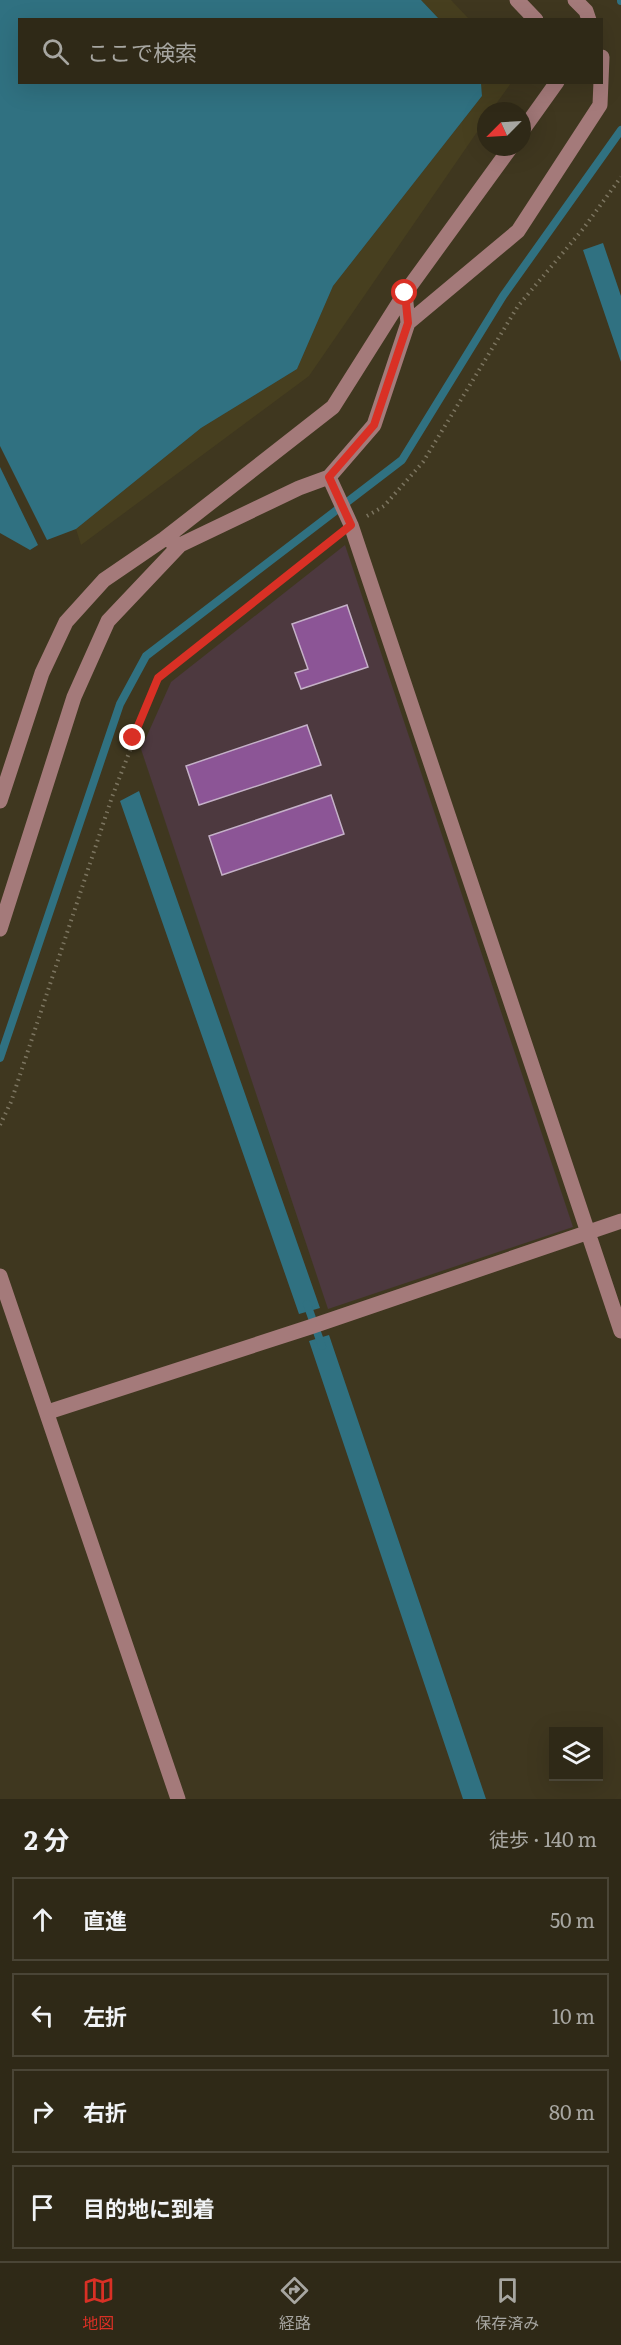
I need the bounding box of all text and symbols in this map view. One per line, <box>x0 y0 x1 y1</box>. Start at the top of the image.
search box <box>18 18 603 84</box>
icon: search <box>39 35 72 68</box>
text: ここで検索 <box>87 35 197 68</box>
north arrow <box>477 102 531 156</box>
route start <box>391 279 417 305</box>
route end <box>119 724 145 750</box>
map controls <box>549 1727 603 1781</box>
button: layers <box>549 1727 603 1781</box>
text: 2 分 <box>24 1819 69 1858</box>
text: 徒歩 · 140 m <box>489 1823 597 1853</box>
icon: ahead <box>26 1903 59 1936</box>
text: 直進 <box>83 1903 127 1936</box>
text: 50 m <box>550 1904 595 1934</box>
icon: left <box>26 1999 59 2032</box>
text: 左折 <box>83 1999 127 2032</box>
text: 10 m <box>552 2000 595 2030</box>
icon: right <box>26 2095 59 2128</box>
text: 右折 <box>83 2095 127 2128</box>
text: 80 m <box>549 2096 595 2126</box>
icon: arrive <box>26 2191 59 2224</box>
text: 目的地に到着 <box>83 2191 215 2224</box>
tab: 地図 <box>82 2274 115 2334</box>
tab: 経路 <box>278 2274 311 2334</box>
tab: 保存済み <box>475 2274 539 2334</box>

